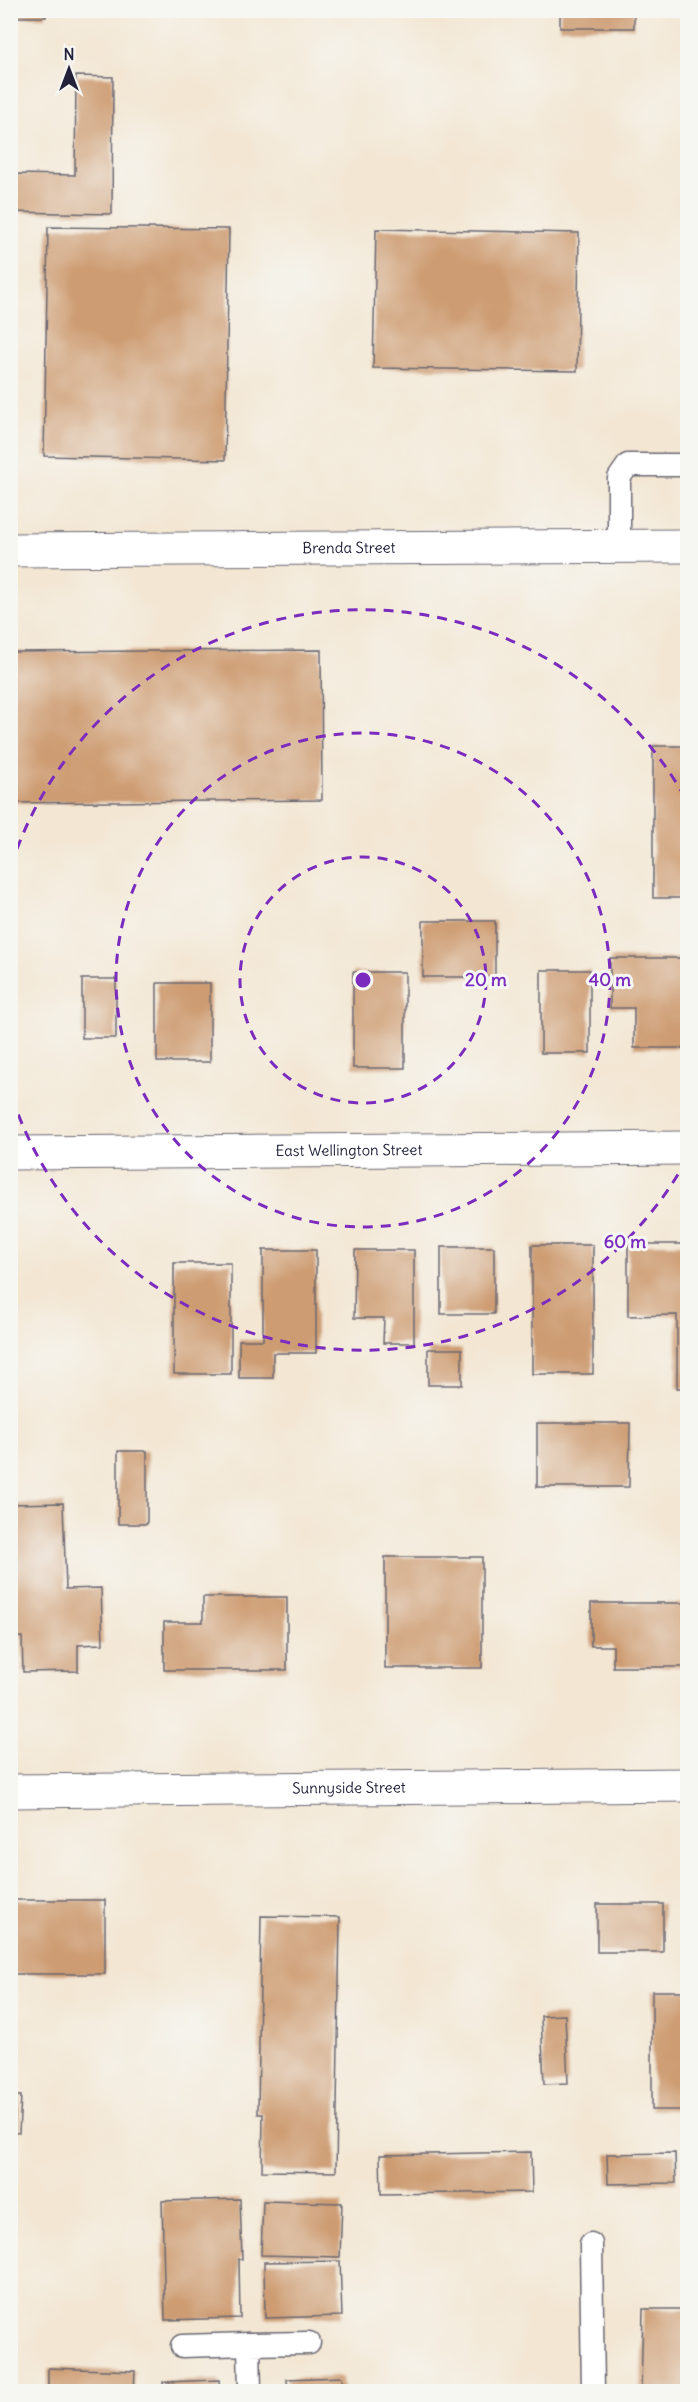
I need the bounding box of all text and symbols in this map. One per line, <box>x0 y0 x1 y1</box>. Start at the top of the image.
north arrow <box>39 39 99 99</box>
text: N <box>63 44 75 64</box>
street label: Brenda Street <box>302 538 396 557</box>
text: 20 m <box>465 968 507 991</box>
text: 40 m <box>589 968 631 991</box>
centre of rings <box>353 970 373 990</box>
street label: East Wellington Street <box>275 1140 422 1160</box>
text: 60 m <box>604 1230 646 1253</box>
street label: Sunnyside Street <box>292 1777 406 1798</box>

